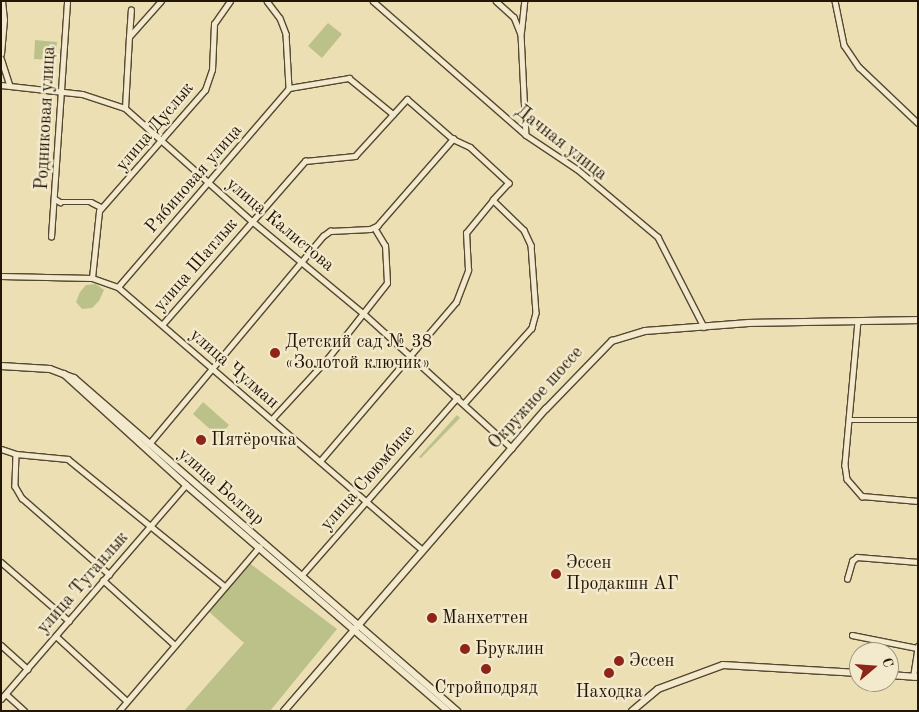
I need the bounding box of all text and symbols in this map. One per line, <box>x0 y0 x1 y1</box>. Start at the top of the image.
street label: Родниковая улица <box>31 46 61 190</box>
street label: улица Дуслык <box>111 78 199 176</box>
street label: Дачная улица <box>511 101 611 185</box>
street label: Рябиновая улица <box>141 120 247 238</box>
street label: улица Калистова <box>221 173 339 277</box>
street label: улица Шатлык <box>149 214 243 316</box>
street label: улица Чулман <box>185 324 283 414</box>
place label: Детский сад № 38 «Золотой ключик» <box>285 332 432 374</box>
street label: Окружное шоссе <box>484 342 588 454</box>
marker: Детский сад № 38 «Золотой ключик» <box>269 347 281 359</box>
street label: улица Сююмбике <box>316 421 420 535</box>
place label: Пятёрочка <box>211 429 296 451</box>
marker: Пятёрочка <box>195 434 207 446</box>
street label: улица Болгар <box>173 444 269 530</box>
street label: улица Туганлык <box>33 527 133 639</box>
place label: Эссен Продакшн АГ <box>566 553 679 596</box>
marker: Эссен Продакшн АГ <box>550 568 562 580</box>
place label: Манхеттен <box>442 607 528 629</box>
marker: Манхеттен <box>426 612 438 624</box>
place label: Бруклин <box>475 638 544 660</box>
north arrow <box>849 642 899 692</box>
marker: Бруклин <box>459 643 471 655</box>
place label: Эссен <box>629 650 674 672</box>
marker: Эссен <box>613 655 625 667</box>
text: С <box>879 656 895 669</box>
marker: Стройподряд <box>480 663 492 675</box>
marker: Находка <box>603 667 615 679</box>
place label: Стройподряд <box>434 677 538 699</box>
place label: Находка <box>575 681 643 703</box>

